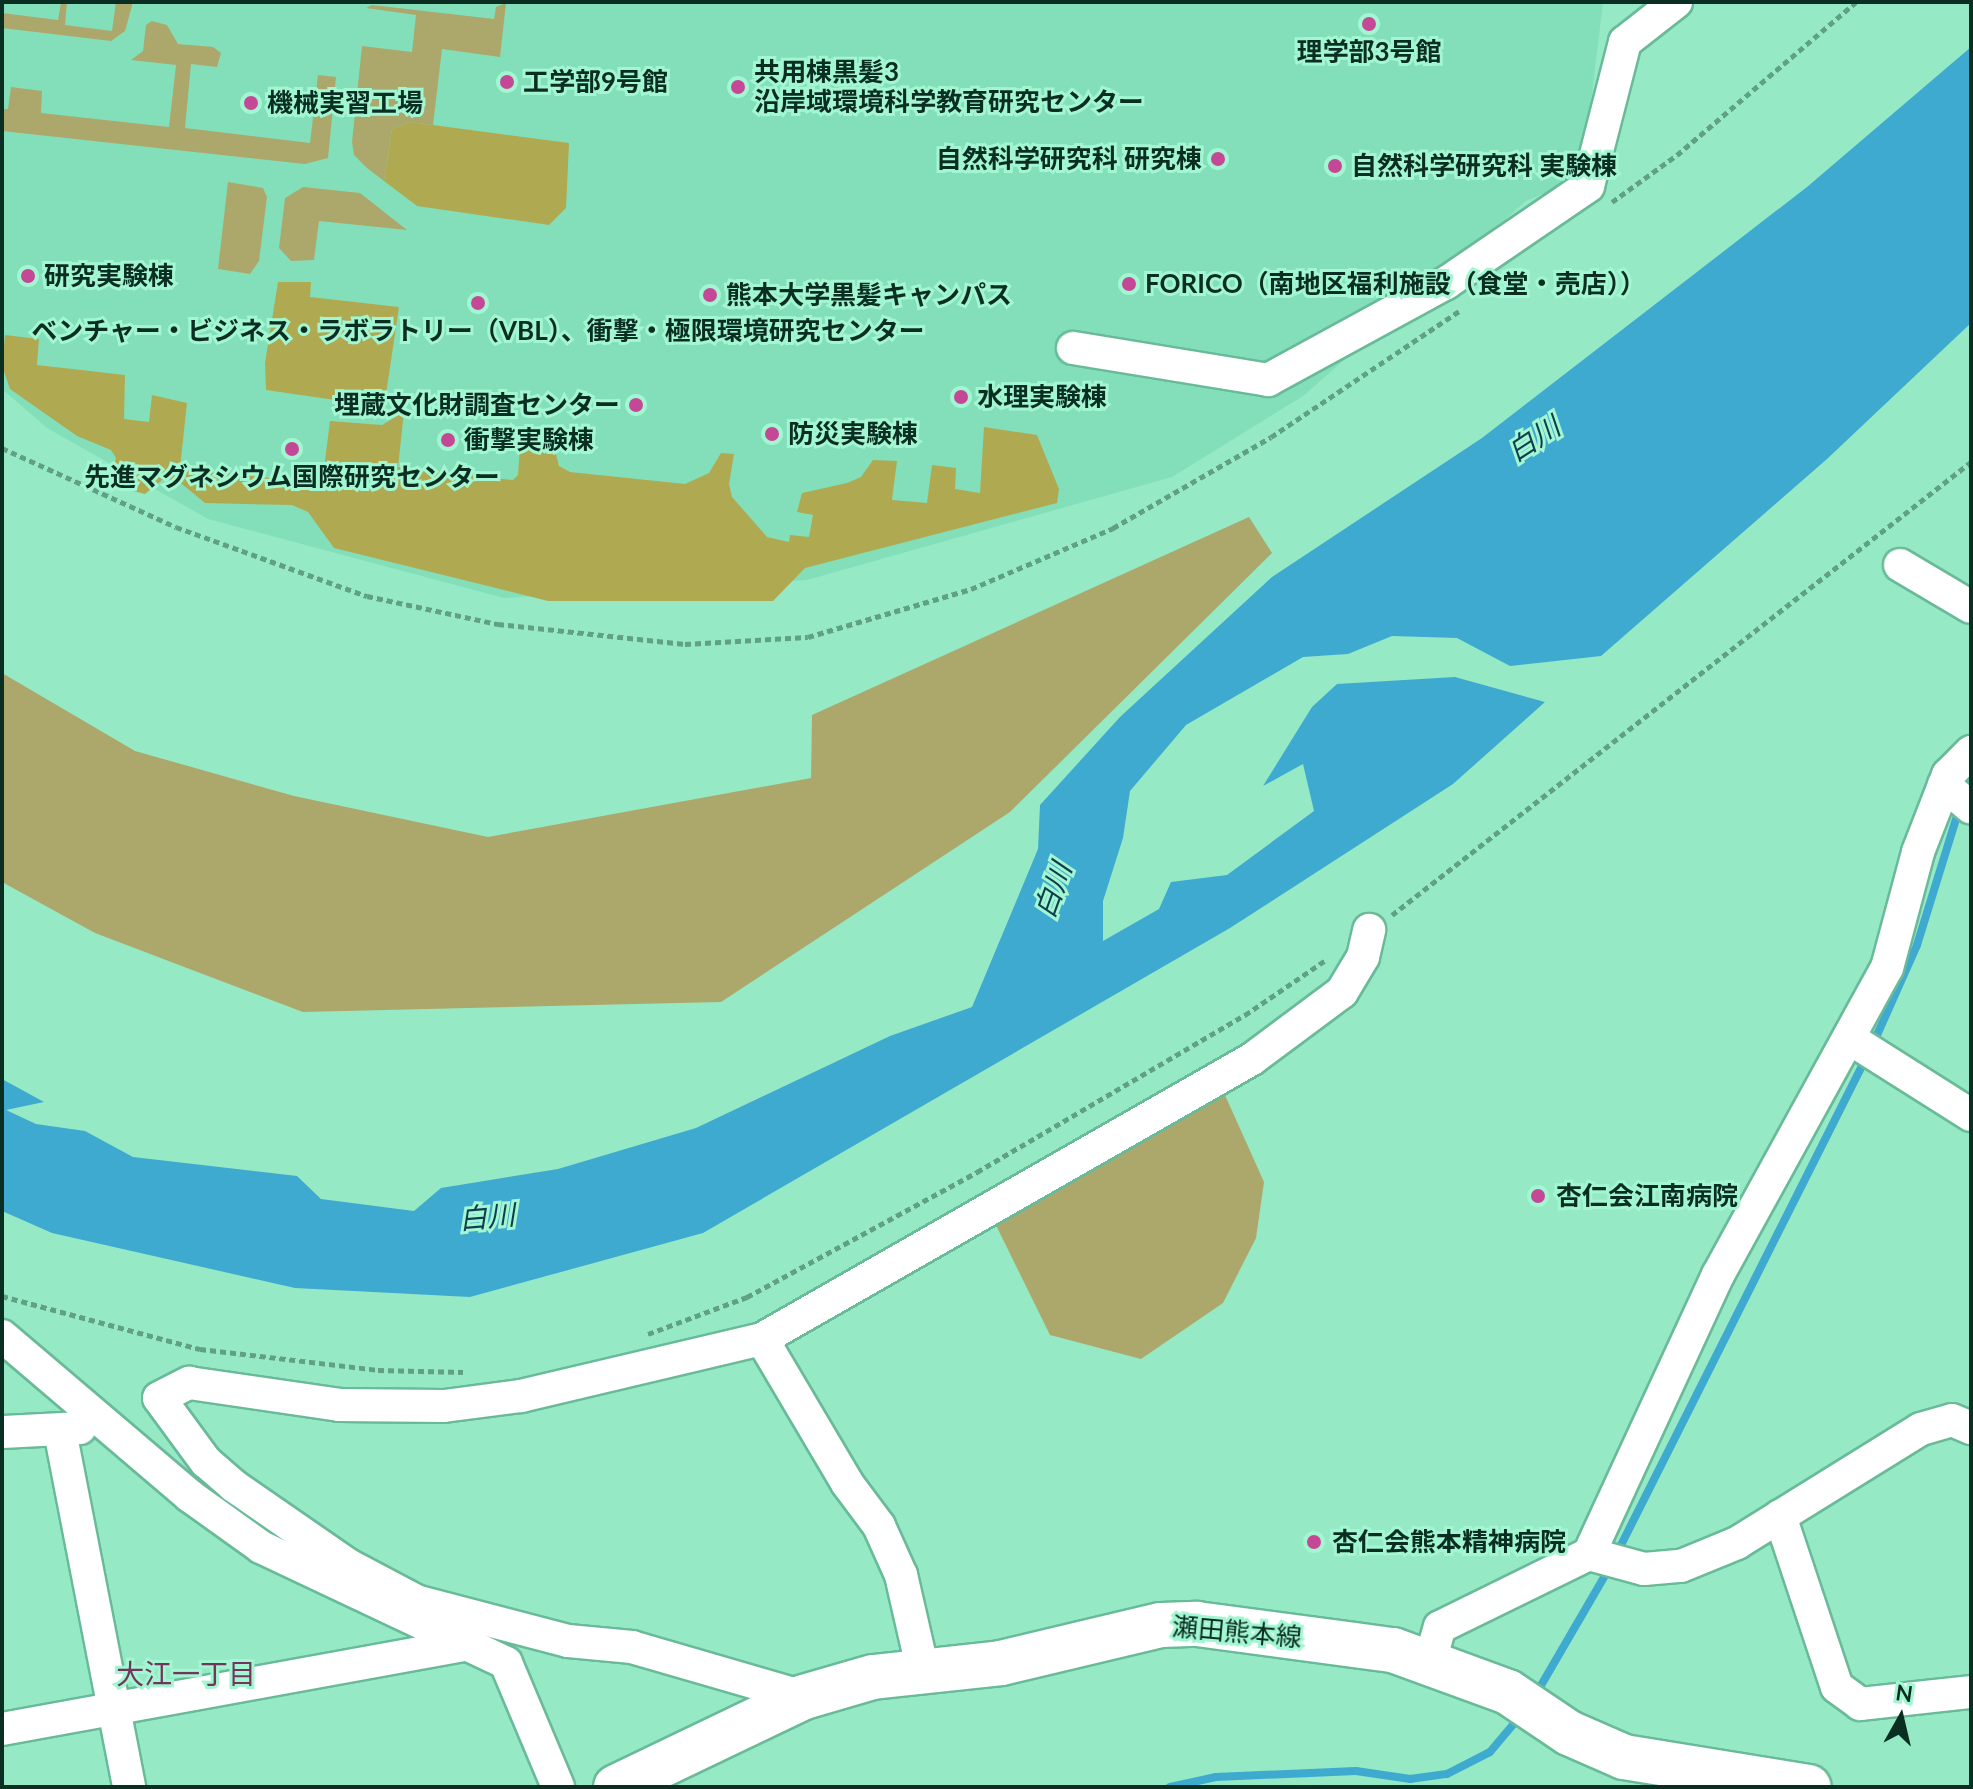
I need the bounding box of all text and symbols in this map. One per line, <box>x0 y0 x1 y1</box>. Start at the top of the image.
marker: 理学部3号館 <box>1360 15 1378 33</box>
place label: 理学部3号館 <box>1296 36 1442 68</box>
place label: 共用棟黒髪3 沿岸域環境科学教育研究センター <box>754 56 1144 118</box>
place label: 工学部9号館 <box>523 66 668 98</box>
marker: 工学部9号館 <box>498 73 516 91</box>
marker: 共用棟黒髪3 沿岸域環境科学教育研究センター <box>729 78 747 96</box>
place label: 機械実習工場 <box>267 87 423 119</box>
marker: 機械実習工場 <box>242 94 260 112</box>
place label: 自然科学研究科 研究棟 <box>936 143 1202 175</box>
marker: 自然科学研究科 研究棟 <box>1209 150 1227 168</box>
place label: 自然科学研究科 実験棟 <box>1351 150 1617 182</box>
marker: 自然科学研究科 実験棟 <box>1326 157 1344 175</box>
place label: 研究実験棟 <box>44 260 174 292</box>
marker: 研究実験棟 <box>19 267 37 285</box>
place label: FORICO（南地区福利施設（食堂・売店）） <box>1145 268 1646 300</box>
marker: FORICO（南地区福利施設（食堂・売店）） <box>1120 275 1138 293</box>
place label: 熊本大学黒髪キャンパス <box>726 279 1012 311</box>
marker: 熊本大学黒髪キャンパス <box>701 286 719 304</box>
marker: ベンチャー・ビジネス・ラボラトリー（VBL）、衝撃・極限環境研究センター <box>469 294 487 312</box>
place label: ベンチャー・ビジネス・ラボラトリー（VBL）、衝撃・極限環境研究センター <box>31 315 925 347</box>
place label: 水理実験棟 <box>977 381 1107 413</box>
marker: 水理実験棟 <box>952 388 970 406</box>
place label: 埋蔵文化財調査センター <box>334 389 620 421</box>
marker: 埋蔵文化財調査センター <box>627 396 645 414</box>
water label: 白川 <box>1500 409 1566 467</box>
place label: 防災実験棟 <box>788 418 918 450</box>
place label: 衝撃実験棟 <box>464 424 594 456</box>
marker: 防災実験棟 <box>763 425 781 443</box>
marker: 衝撃実験棟 <box>439 431 457 449</box>
marker: 先進マグネシウム国際研究センター <box>283 440 301 458</box>
place label: 先進マグネシウム国際研究センター <box>84 461 500 493</box>
water label: 白川 <box>1027 858 1077 922</box>
place label: 杏仁会江南病院 <box>1556 1180 1738 1212</box>
marker: 杏仁会江南病院 <box>1527 1185 1549 1207</box>
water label: 白川 <box>458 1197 516 1235</box>
place label: 杏仁会熊本精神病院 <box>1332 1526 1566 1558</box>
marker: 杏仁会熊本精神病院 <box>1303 1531 1325 1553</box>
street label: 瀬田熊本線 <box>1171 1611 1303 1653</box>
district label: 大江一丁目 <box>116 1656 256 1690</box>
north arrow <box>1861 1677 1941 1757</box>
text: N <box>1894 1678 1915 1707</box>

